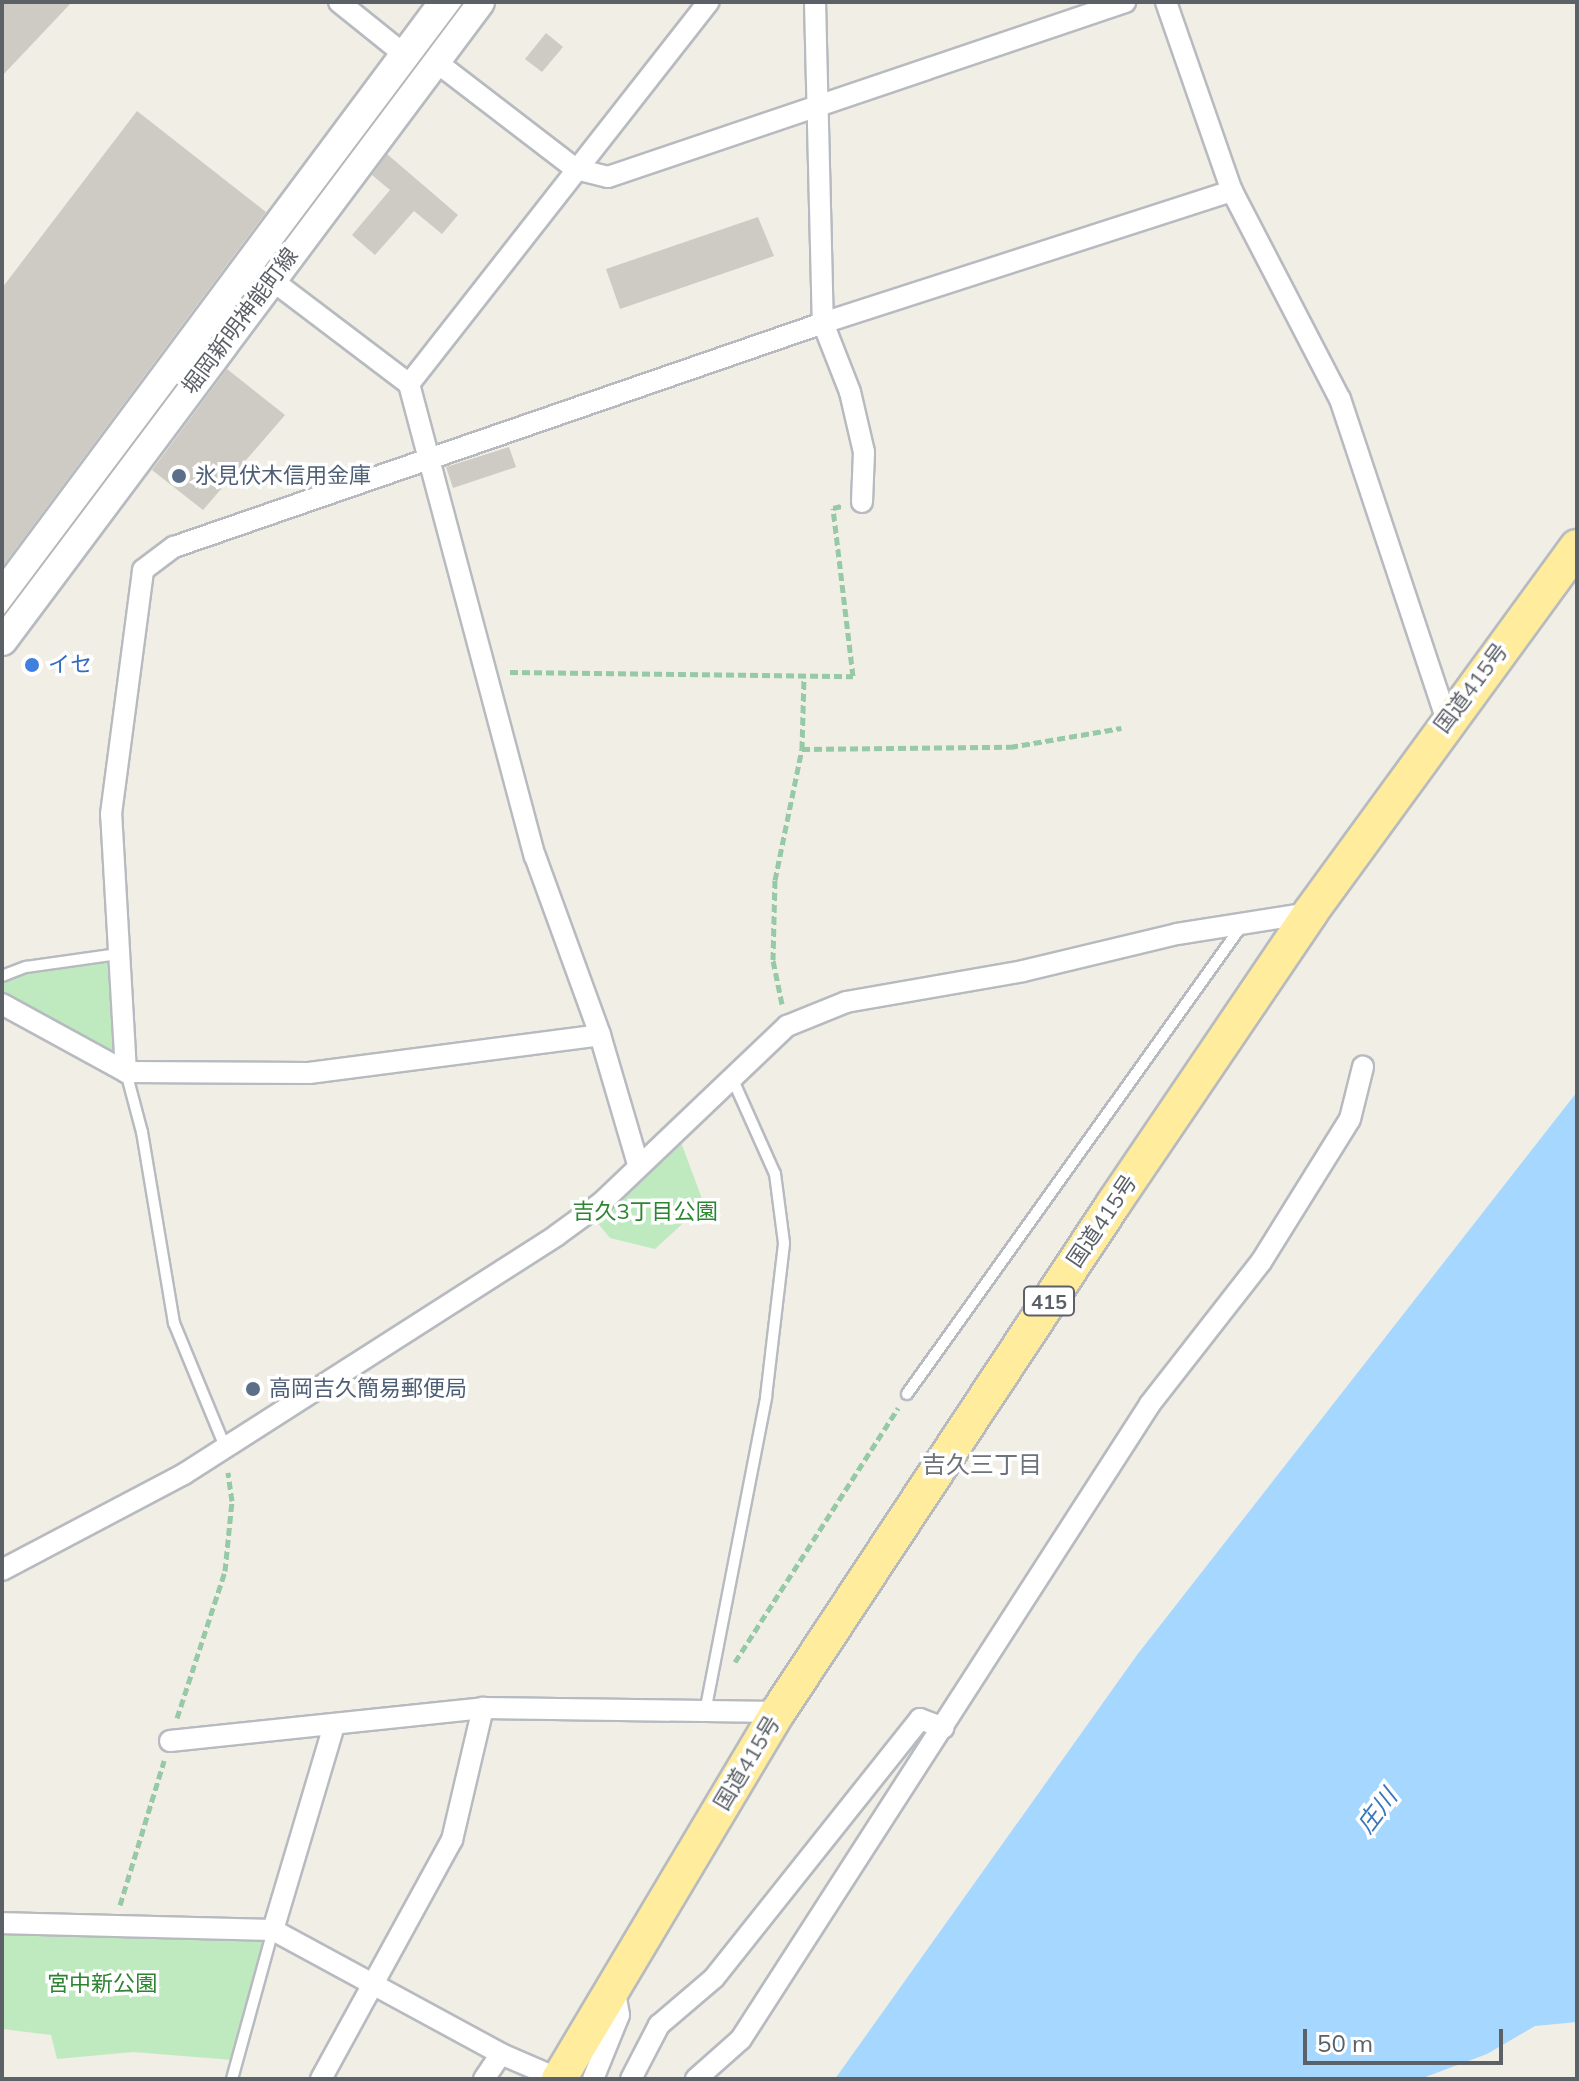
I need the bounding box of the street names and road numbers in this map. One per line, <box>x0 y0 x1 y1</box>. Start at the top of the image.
street label: 堀岡新明神能町線 <box>176 243 304 399</box>
street label: 国道415号 <box>1429 638 1513 738</box>
street label: 国道415号 <box>1062 1170 1142 1272</box>
road number: 415 <box>1023 1285 1075 1317</box>
street label: 国道415号 <box>708 1711 786 1815</box>

